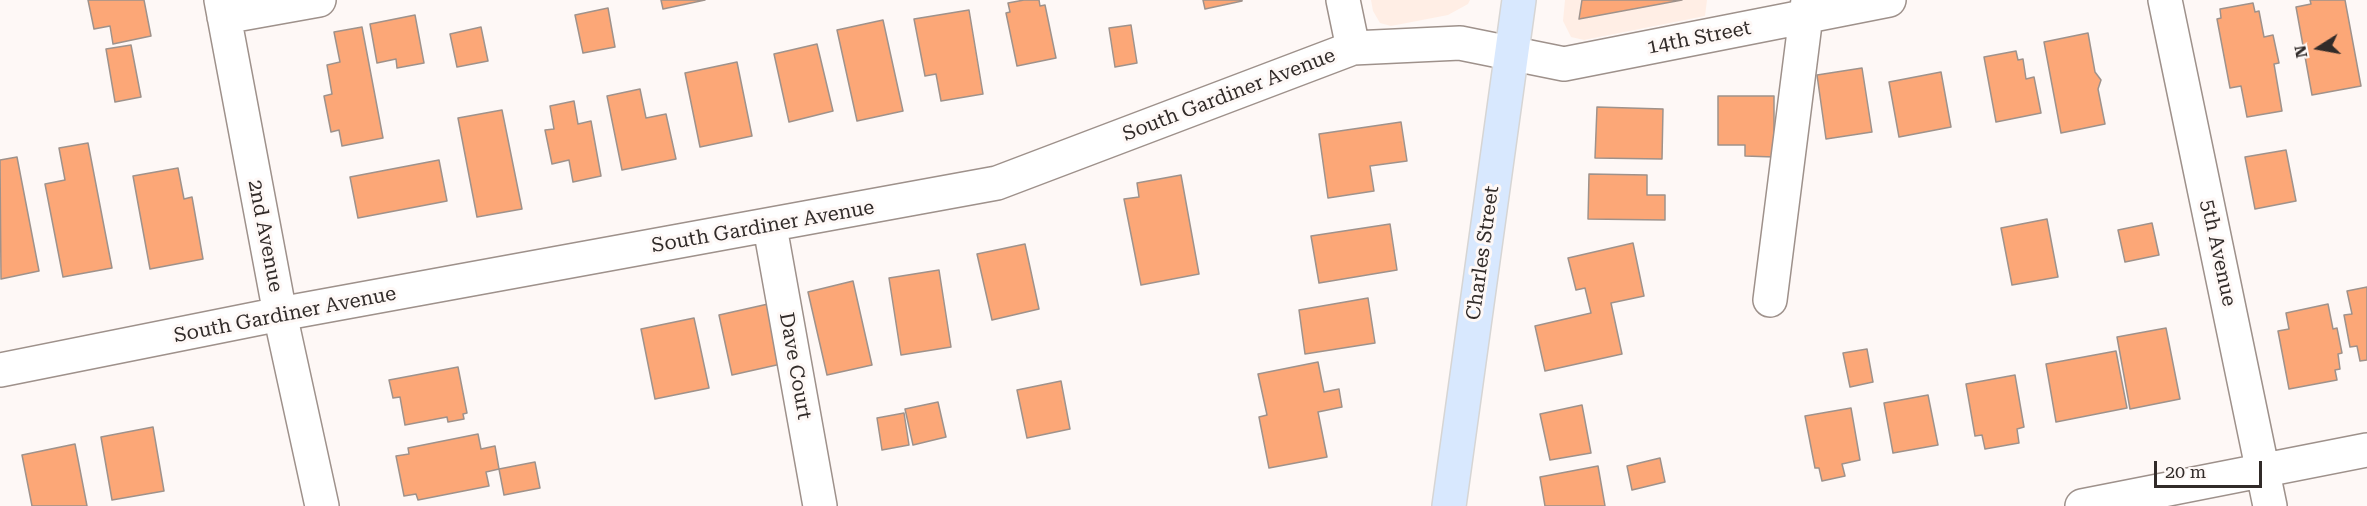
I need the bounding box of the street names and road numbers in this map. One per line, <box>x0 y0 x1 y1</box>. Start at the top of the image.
street label: 14th Street <box>1645 16 1753 60</box>
street label: South Gardiner Avenue <box>1119 43 1339 147</box>
street label: 2nd Avenue <box>242 178 288 294</box>
street label: Charles Street <box>1462 184 1504 322</box>
street label: South Gardiner Avenue <box>650 196 876 258</box>
street label: 5th Avenue <box>2195 198 2241 308</box>
street label: South Gardiner Avenue <box>172 282 398 348</box>
street label: Dave Court <box>774 311 816 421</box>

